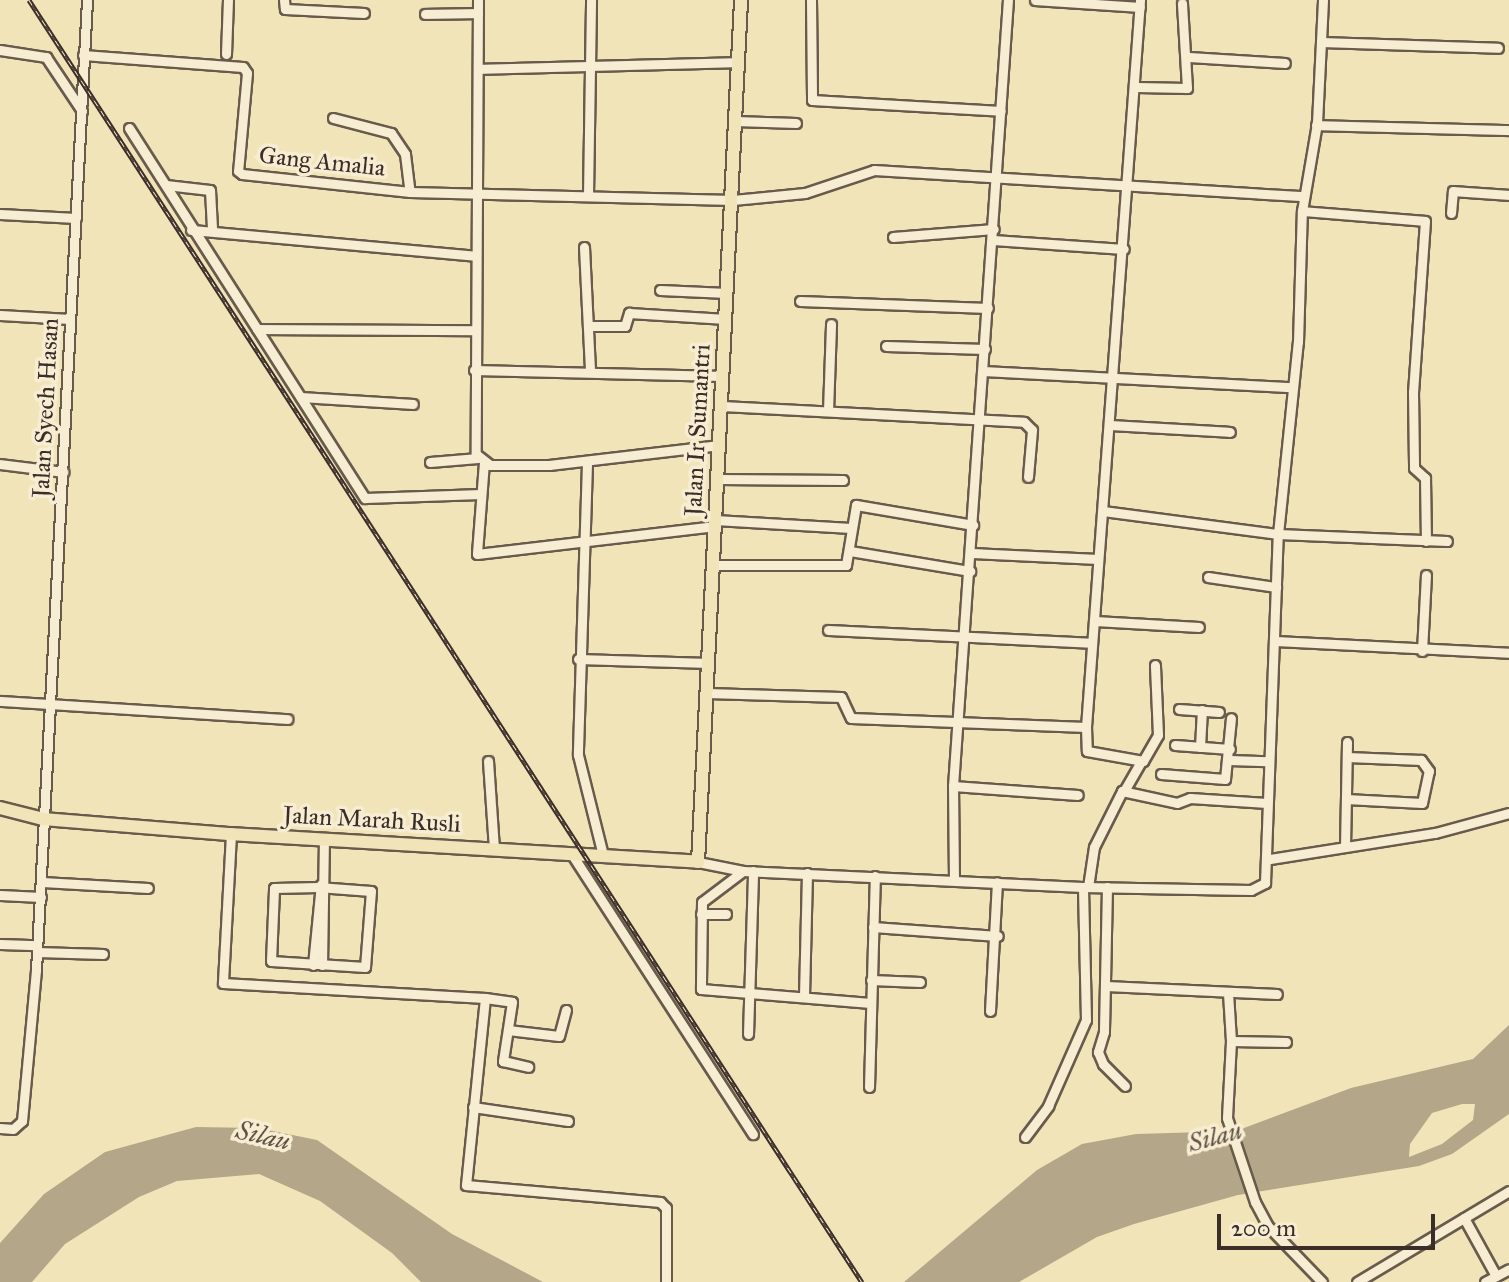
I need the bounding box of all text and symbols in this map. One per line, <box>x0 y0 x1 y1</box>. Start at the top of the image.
street label: Gang Amalia <box>257 141 387 183</box>
street label: Jalan Syech Hasan <box>27 317 65 499</box>
street label: Jalan Ir Sumantri <box>679 343 717 517</box>
street label: Jalan Marah Rusli <box>282 801 462 839</box>
water label: Silau <box>233 1115 293 1157</box>
water label: Silau <box>1185 1115 1245 1159</box>
scale bar <box>1221 1198 1439 1248</box>
text: 200 m <box>1231 1213 1296 1243</box>

